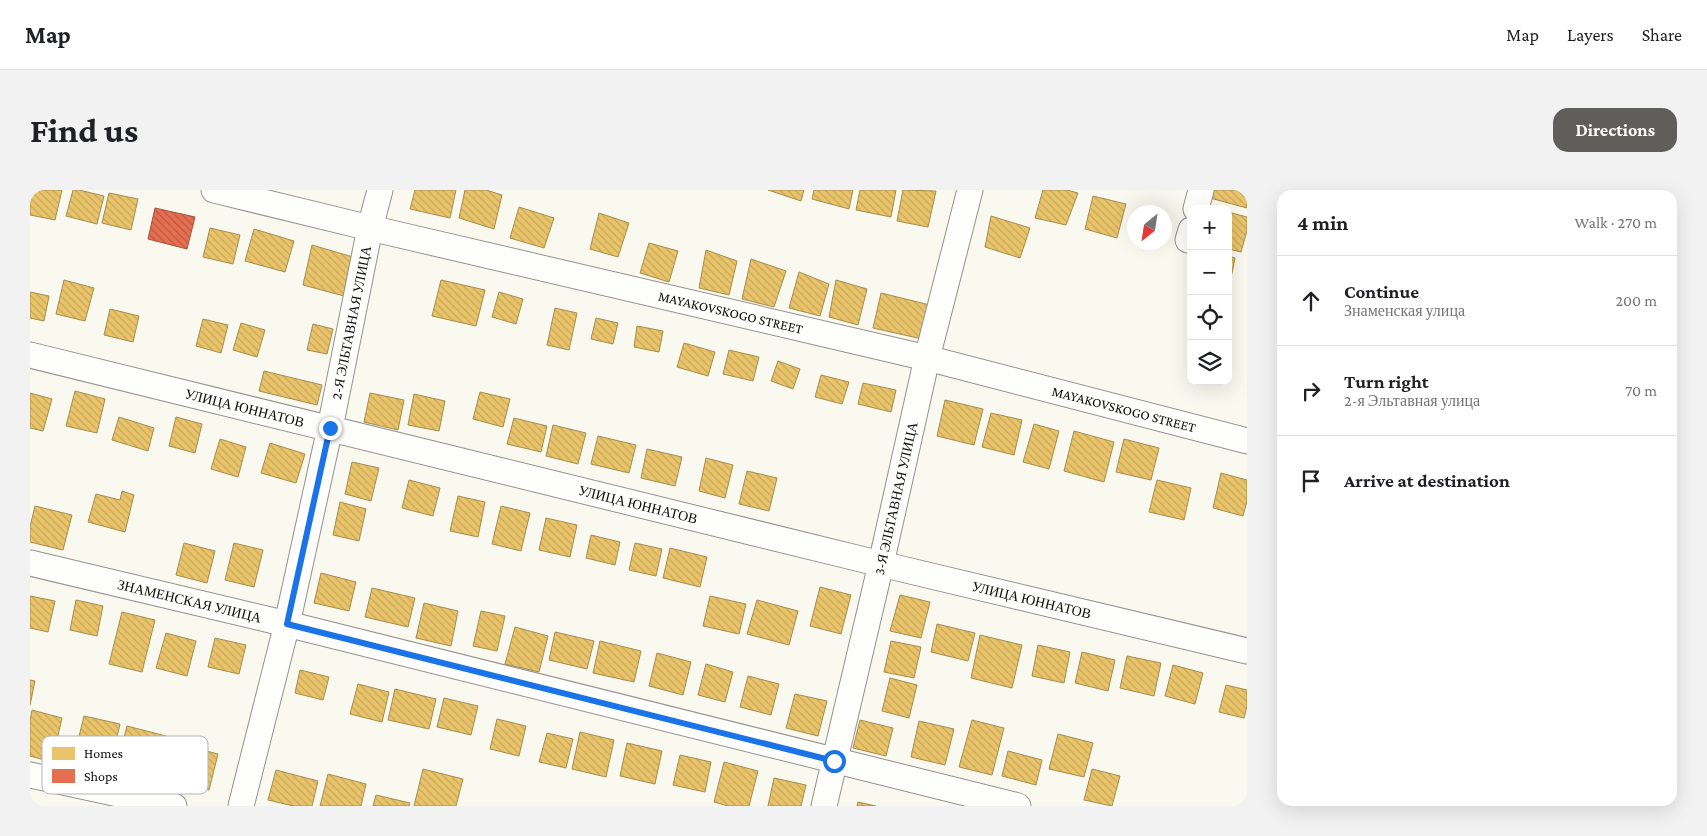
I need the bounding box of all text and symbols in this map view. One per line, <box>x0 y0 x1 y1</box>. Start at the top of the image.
text: Map <box>25 21 71 48</box>
text: Map <box>1506 25 1539 45</box>
text: Layers <box>1567 25 1614 45</box>
text: Share <box>1642 25 1682 45</box>
button: Directions <box>1553 108 1677 152</box>
text: Find us <box>30 111 138 150</box>
north arrow <box>1127 205 1172 250</box>
map controls <box>1187 205 1232 385</box>
button: + <box>1187 205 1232 250</box>
text: 4 min <box>1297 211 1348 235</box>
text: Walk · 270 m <box>1575 214 1657 231</box>
street label: 2-Я ЭЛЬТАВНАЯ УЛИЦА <box>328 243 374 401</box>
button: − <box>1187 250 1232 295</box>
text: Continue <box>1344 281 1419 302</box>
icon: ahead <box>1297 287 1325 315</box>
street label: MAYAKOVSKOGO STREET <box>657 288 805 337</box>
text: 200 m <box>1615 292 1657 309</box>
button: locate <box>1187 295 1232 340</box>
text: Знаменская улица <box>1344 302 1465 319</box>
button: layers <box>1187 340 1232 385</box>
text: Turn right <box>1344 371 1429 392</box>
icon: right <box>1297 377 1325 405</box>
text: 70 m <box>1625 382 1657 399</box>
street label: MAYAKOVSKOGO STREET <box>1050 383 1198 436</box>
street label: УЛИЦА ЮННАТОВ <box>183 385 306 430</box>
text: 2-я Эльтавная улица <box>1344 392 1480 409</box>
route end <box>319 417 342 440</box>
street label: 3-Я ЭЛЬТАВНАЯ УЛИЦА <box>871 419 921 576</box>
icon: arrive <box>1297 467 1325 495</box>
text: Arrive at destination <box>1344 470 1510 491</box>
street label: УЛИЦА ЮННАТОВ <box>577 482 699 527</box>
street label: ЗНАМЕНСКАЯ УЛИЦА <box>116 576 264 626</box>
street label: УЛИЦА ЮННАТОВ <box>970 578 1093 622</box>
legend <box>42 736 208 794</box>
text: Homes <box>84 745 123 761</box>
route start <box>823 750 846 773</box>
text: Shops <box>84 768 118 784</box>

